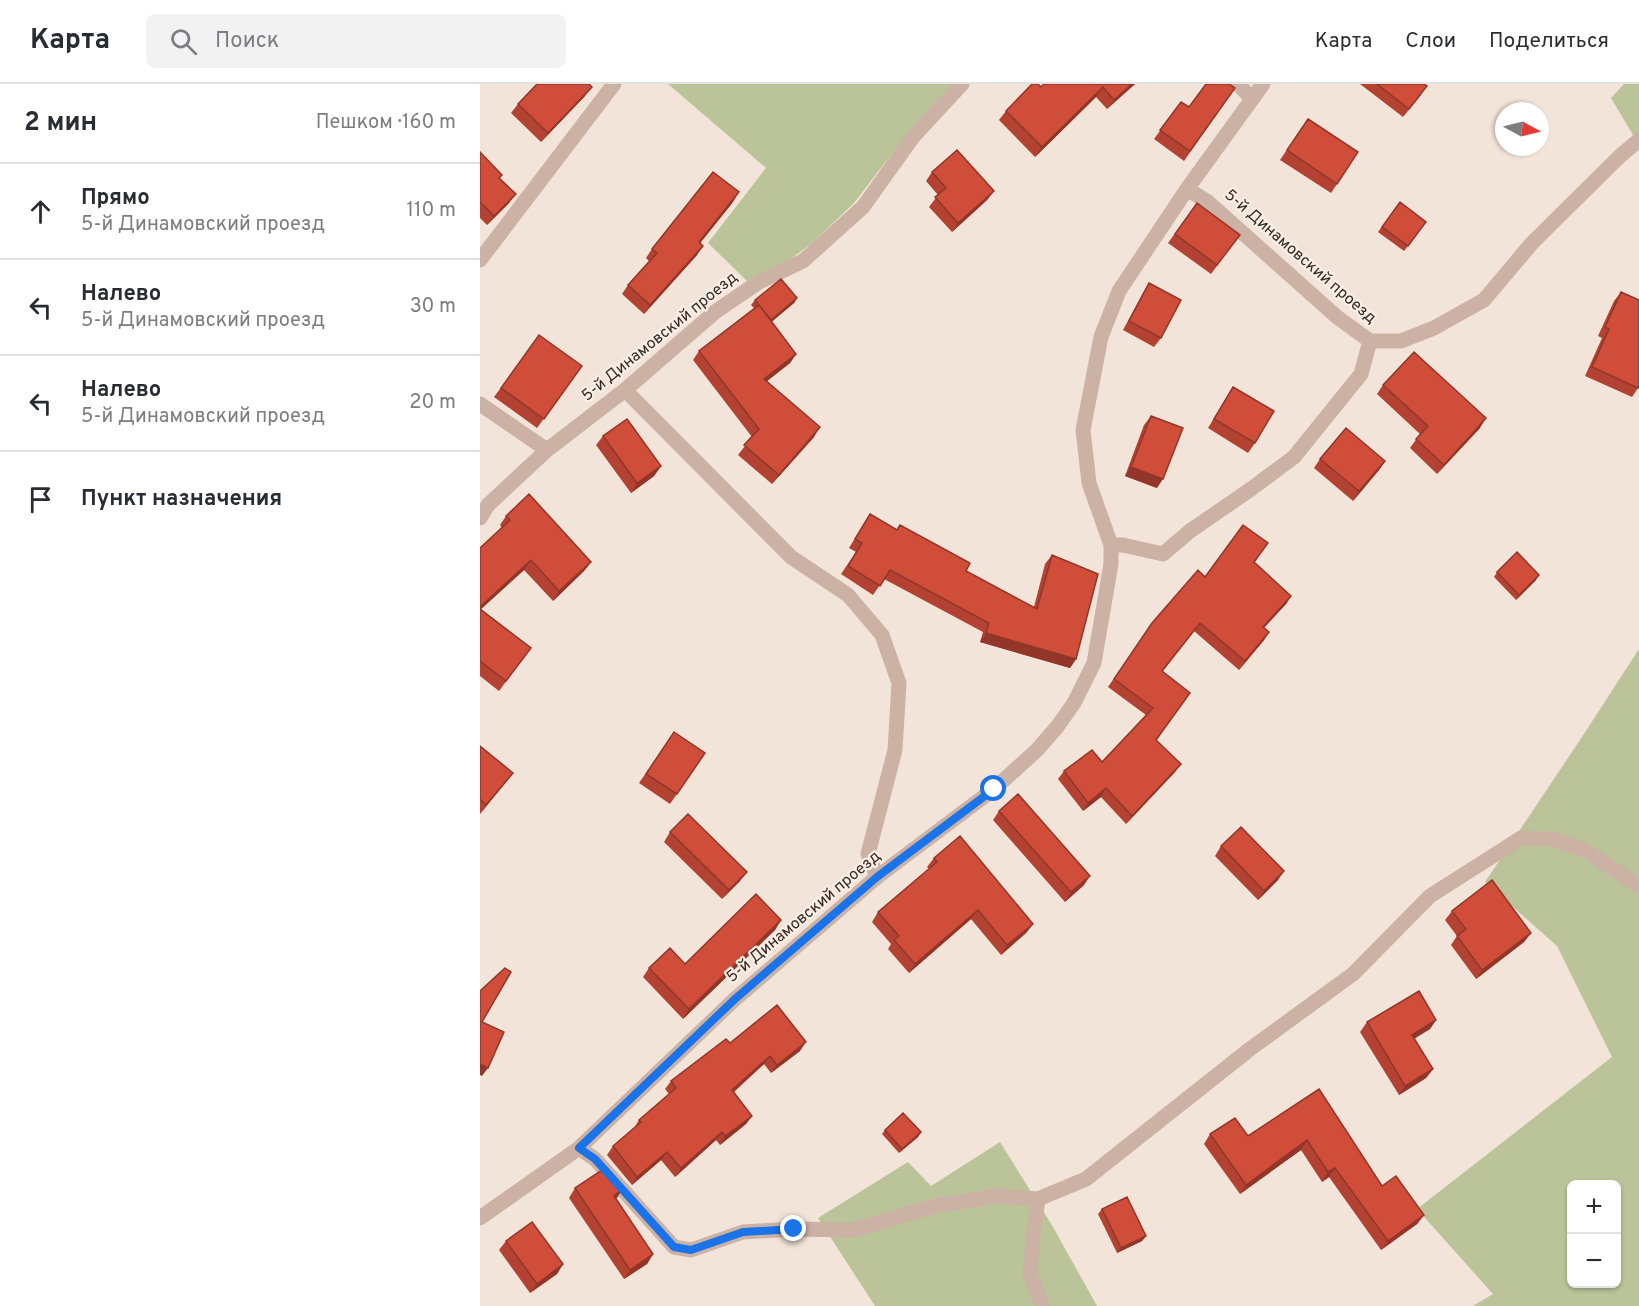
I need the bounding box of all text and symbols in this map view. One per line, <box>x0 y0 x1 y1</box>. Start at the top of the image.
search box <box>146 14 566 68</box>
text: Карта <box>30 23 110 59</box>
icon: search <box>167 25 200 58</box>
text: Поиск <box>215 28 279 55</box>
text: Карта <box>1315 28 1372 55</box>
text: Слои <box>1405 28 1456 55</box>
text: Поделиться <box>1489 28 1609 55</box>
north arrow <box>1495 102 1549 156</box>
text: 2 мин <box>24 107 97 140</box>
text: Пешком · 160 m <box>316 110 456 136</box>
text: Прямо <box>81 185 150 212</box>
street label: 5-й Динамовский проезд <box>1220 185 1380 329</box>
icon: ahead <box>24 195 57 228</box>
text: 110 m <box>407 198 456 224</box>
text: 5-й Динамовский проезд <box>81 212 325 238</box>
street label: 5-й Динамовский проезд <box>578 268 742 406</box>
text: Налево <box>81 281 161 308</box>
icon: left <box>24 291 57 324</box>
text: 30 m <box>410 294 456 320</box>
text: 5-й Динамовский проезд <box>81 308 325 334</box>
text: Налево <box>81 377 161 404</box>
icon: left <box>24 387 57 420</box>
text: 20 m <box>409 390 456 416</box>
text: 5-й Динамовский проезд <box>81 404 325 430</box>
icon: arrive <box>24 483 57 516</box>
text: Пункт назначения <box>81 486 282 513</box>
route start <box>980 775 1006 801</box>
street label: 5-й Динамовский проезд <box>723 847 885 987</box>
map controls <box>1567 1180 1621 1288</box>
button: + <box>1567 1180 1621 1234</box>
route end <box>780 1215 806 1241</box>
button: − <box>1567 1234 1621 1288</box>

